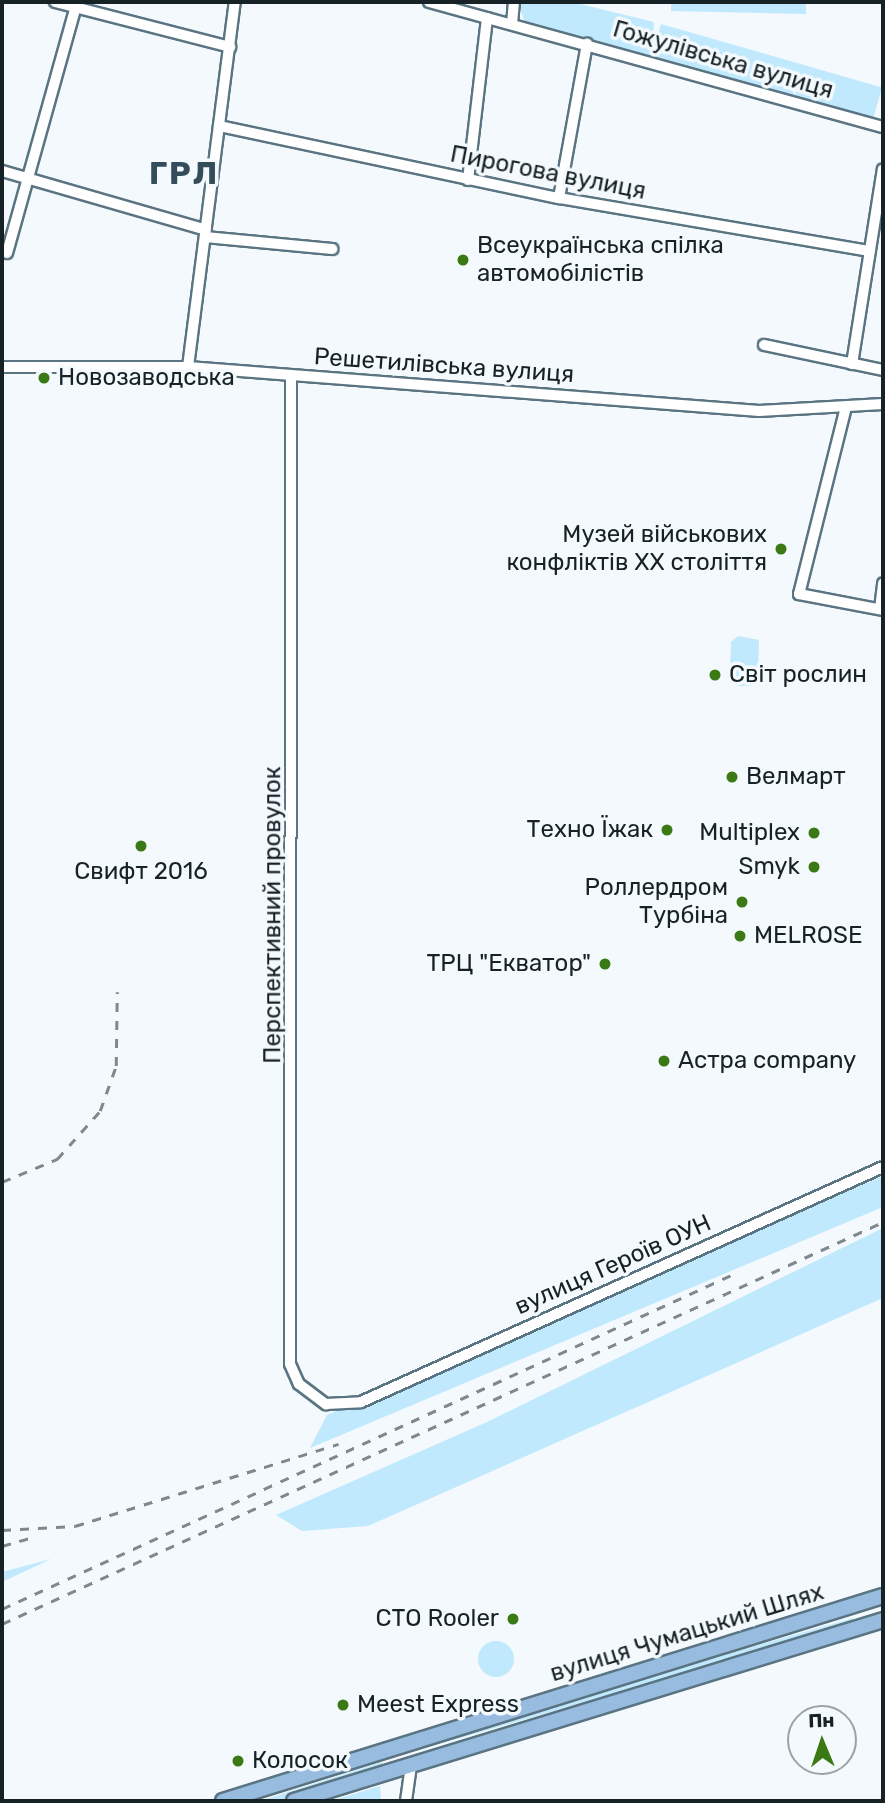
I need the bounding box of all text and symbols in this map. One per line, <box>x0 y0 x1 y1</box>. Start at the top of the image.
street label: Гожулівська вулиця <box>610 15 836 105</box>
street label: Пирогова вулиця <box>448 140 648 206</box>
district label: ГРЛ <box>149 154 219 192</box>
place label: Всеукраїнська спілка автомобілістів <box>477 232 724 288</box>
marker: Всеукраїнська спілка автомобілістів <box>455 252 471 268</box>
street label: Решетилівська вулиця <box>313 343 575 389</box>
place label: Новозаводська <box>58 364 235 392</box>
marker: Новозаводська <box>36 370 52 386</box>
place label: Музей військових конфліктів ХХ століття <box>507 521 767 577</box>
marker: Музей військових конфліктів ХХ століття <box>773 541 789 557</box>
place label: Світ рослин <box>729 661 867 689</box>
marker: Світ рослин <box>707 667 723 683</box>
place label: Велмарт <box>746 763 845 791</box>
street label: Перспективний провулок <box>259 766 287 1064</box>
marker: Велмарт <box>724 769 740 785</box>
place label: Техно Їжак <box>527 816 653 844</box>
place label: Multiplex <box>699 819 800 847</box>
marker: Техно Їжак <box>659 822 675 838</box>
marker: Multiplex <box>806 825 822 841</box>
marker: Свифт 2016 <box>133 838 149 854</box>
place label: Smyk <box>738 853 800 881</box>
place label: Свифт 2016 <box>74 858 208 886</box>
marker: Smyk <box>806 859 822 875</box>
place label: Роллердром Турбіна <box>585 874 728 930</box>
marker: Роллердром Турбіна <box>734 894 750 910</box>
place label: MELROSE <box>754 922 863 950</box>
marker: MELROSE <box>732 928 748 944</box>
place label: ТРЦ "Екватор" <box>426 950 591 978</box>
marker: ТРЦ "Екватор" <box>597 956 613 972</box>
place label: Астра company <box>678 1047 856 1075</box>
marker: Астра company <box>656 1053 672 1069</box>
street label: вулиця Героїв ОУН <box>510 1209 716 1321</box>
street label: вулиця Чумацький Шлях <box>547 1578 827 1688</box>
place label: СТО Rooler <box>375 1605 499 1633</box>
marker: СТО Rooler <box>505 1611 521 1627</box>
place label: Meest Express <box>357 1691 519 1719</box>
marker: Meest Express <box>335 1697 351 1713</box>
north arrow <box>787 1705 857 1775</box>
text: Пн <box>808 1709 835 1732</box>
place label: Колосок <box>252 1747 348 1775</box>
marker: Колосок <box>230 1753 246 1769</box>

